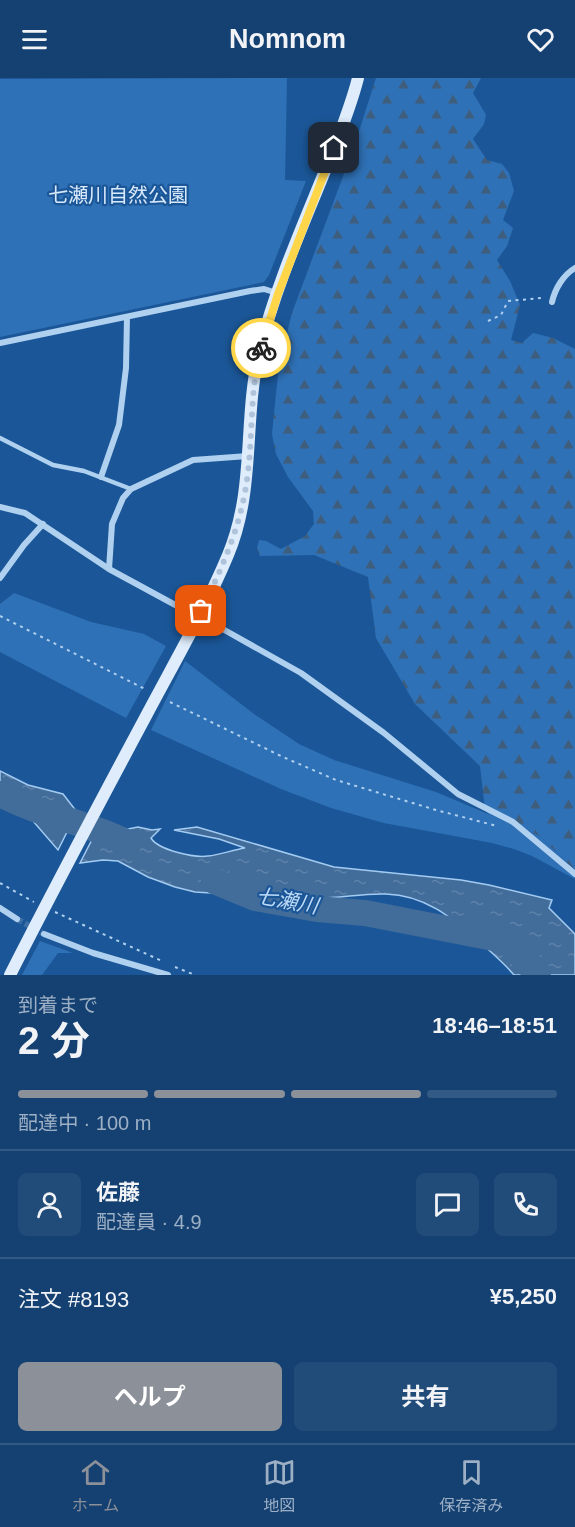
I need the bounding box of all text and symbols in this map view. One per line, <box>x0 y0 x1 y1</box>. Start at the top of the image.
icon: menu <box>18 23 51 56</box>
icon: heart <box>524 23 557 56</box>
text: Nomnom <box>229 24 346 54</box>
pin <box>308 122 359 173</box>
icon: home <box>317 131 350 164</box>
park label: 七瀬川自然公園 <box>48 184 188 206</box>
courier <box>231 318 291 378</box>
icon: bike <box>245 332 278 365</box>
pin <box>175 585 226 636</box>
icon: bag <box>184 594 217 627</box>
water label: 七瀬川 <box>254 884 322 918</box>
text: 到着まで <box>18 994 98 1016</box>
text: 18:46–18:51 <box>432 1013 557 1038</box>
text: 2 分 <box>18 1019 90 1062</box>
text: 配達中 · 100 m <box>18 1112 151 1134</box>
button: person <box>18 1173 81 1236</box>
button: chat <box>416 1173 479 1236</box>
button: phone <box>494 1173 557 1236</box>
text: 佐藤 <box>96 1180 140 1205</box>
text: 配達員 · 4.9 <box>96 1211 202 1233</box>
text: ¥5,250 <box>490 1284 557 1309</box>
text: 注文 #8193 <box>18 1287 129 1312</box>
button: ヘルプ <box>18 1362 282 1431</box>
button: 共有 <box>294 1362 557 1431</box>
tab: ホーム <box>72 1456 119 1516</box>
tab: 地図 <box>263 1456 296 1516</box>
tab: 保存済み <box>439 1456 503 1516</box>

